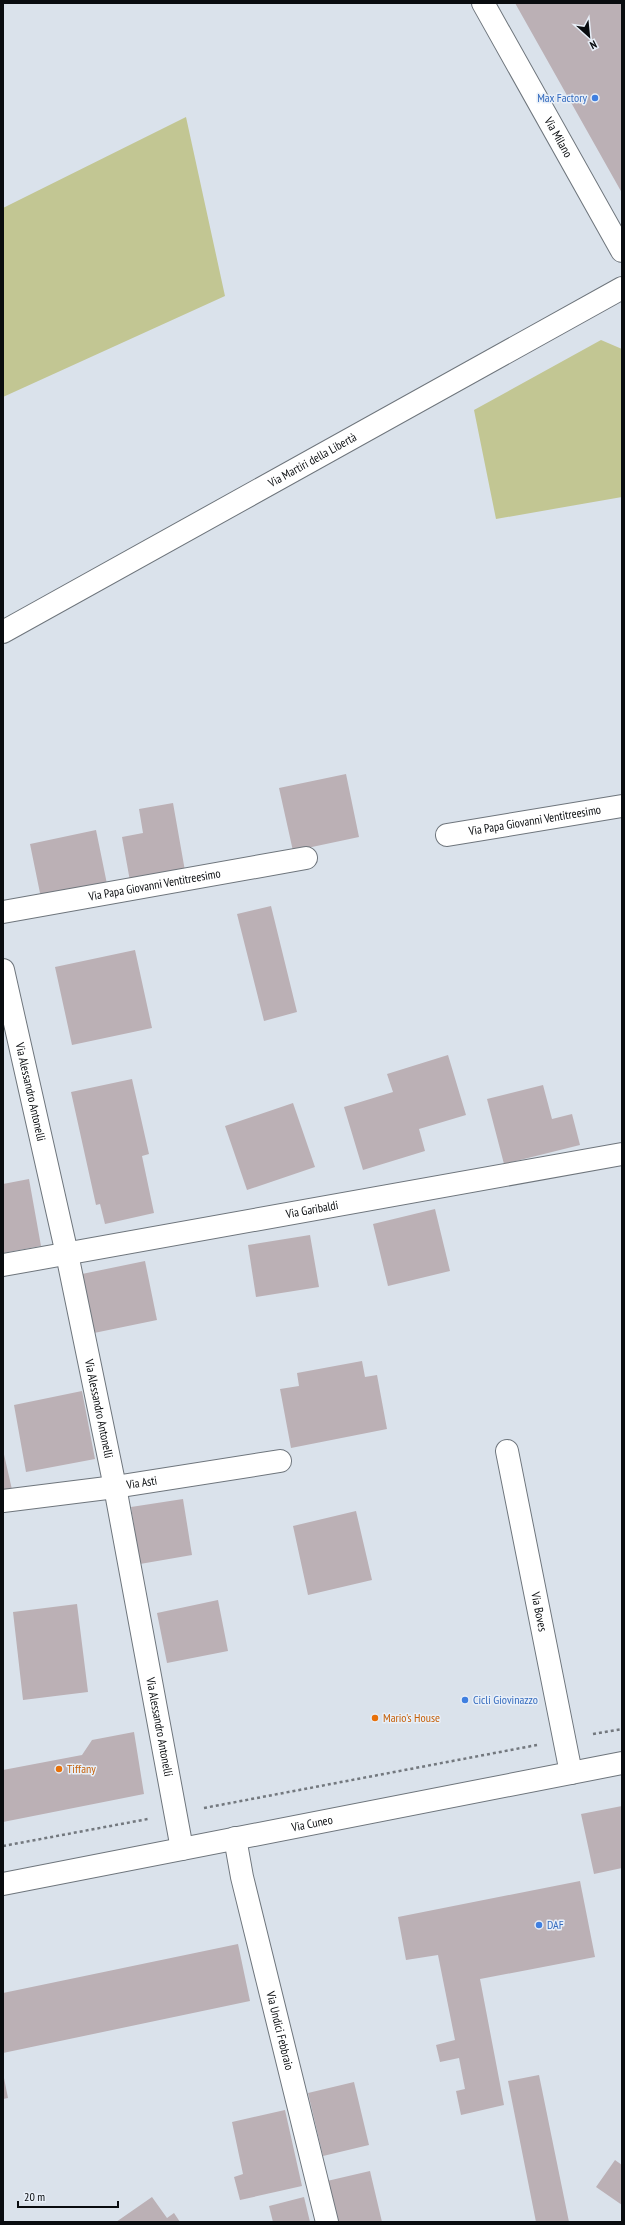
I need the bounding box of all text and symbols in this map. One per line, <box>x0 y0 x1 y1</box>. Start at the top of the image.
north arrow <box>569 16 609 56</box>
text: N <box>588 37 599 53</box>
place label: Max Factory <box>537 90 587 105</box>
marker: Max Factory <box>590 93 600 103</box>
street label: Via Milano <box>541 113 576 160</box>
street label: Via Martiri della Libertà <box>265 429 359 491</box>
street label: Via Papa Giovanni Ventitreesimo <box>467 802 602 838</box>
street label: Via Papa Giovanni Ventitreesimo <box>86 865 222 904</box>
street label: Via Alessandro Antonelli <box>12 1040 49 1143</box>
street label: Via Garibaldi <box>284 1197 339 1221</box>
street label: Via Alessandro Antonelli <box>82 1357 117 1459</box>
street label: Via Asti <box>124 1472 158 1492</box>
street label: Via Boves <box>528 1590 551 1633</box>
street label: Via Alessandro Antonelli <box>143 1675 176 1778</box>
place label: Cicli Giovinazzo <box>473 1692 538 1707</box>
marker: Cicli Giovinazzo <box>460 1695 470 1705</box>
place label: Mario's House <box>383 1710 440 1725</box>
marker: Mario's House <box>370 1713 380 1723</box>
place label: Tiffany <box>67 1761 96 1776</box>
marker: Tiffany <box>54 1764 64 1774</box>
street label: Via Cuneo <box>289 1812 334 1835</box>
place label: DAF <box>547 1917 564 1932</box>
marker: DAF <box>534 1920 544 1930</box>
street label: Via Undici Febbraio <box>263 1989 297 2072</box>
scale bar <box>18 2183 118 2209</box>
text: 20 m <box>24 2189 45 2204</box>

